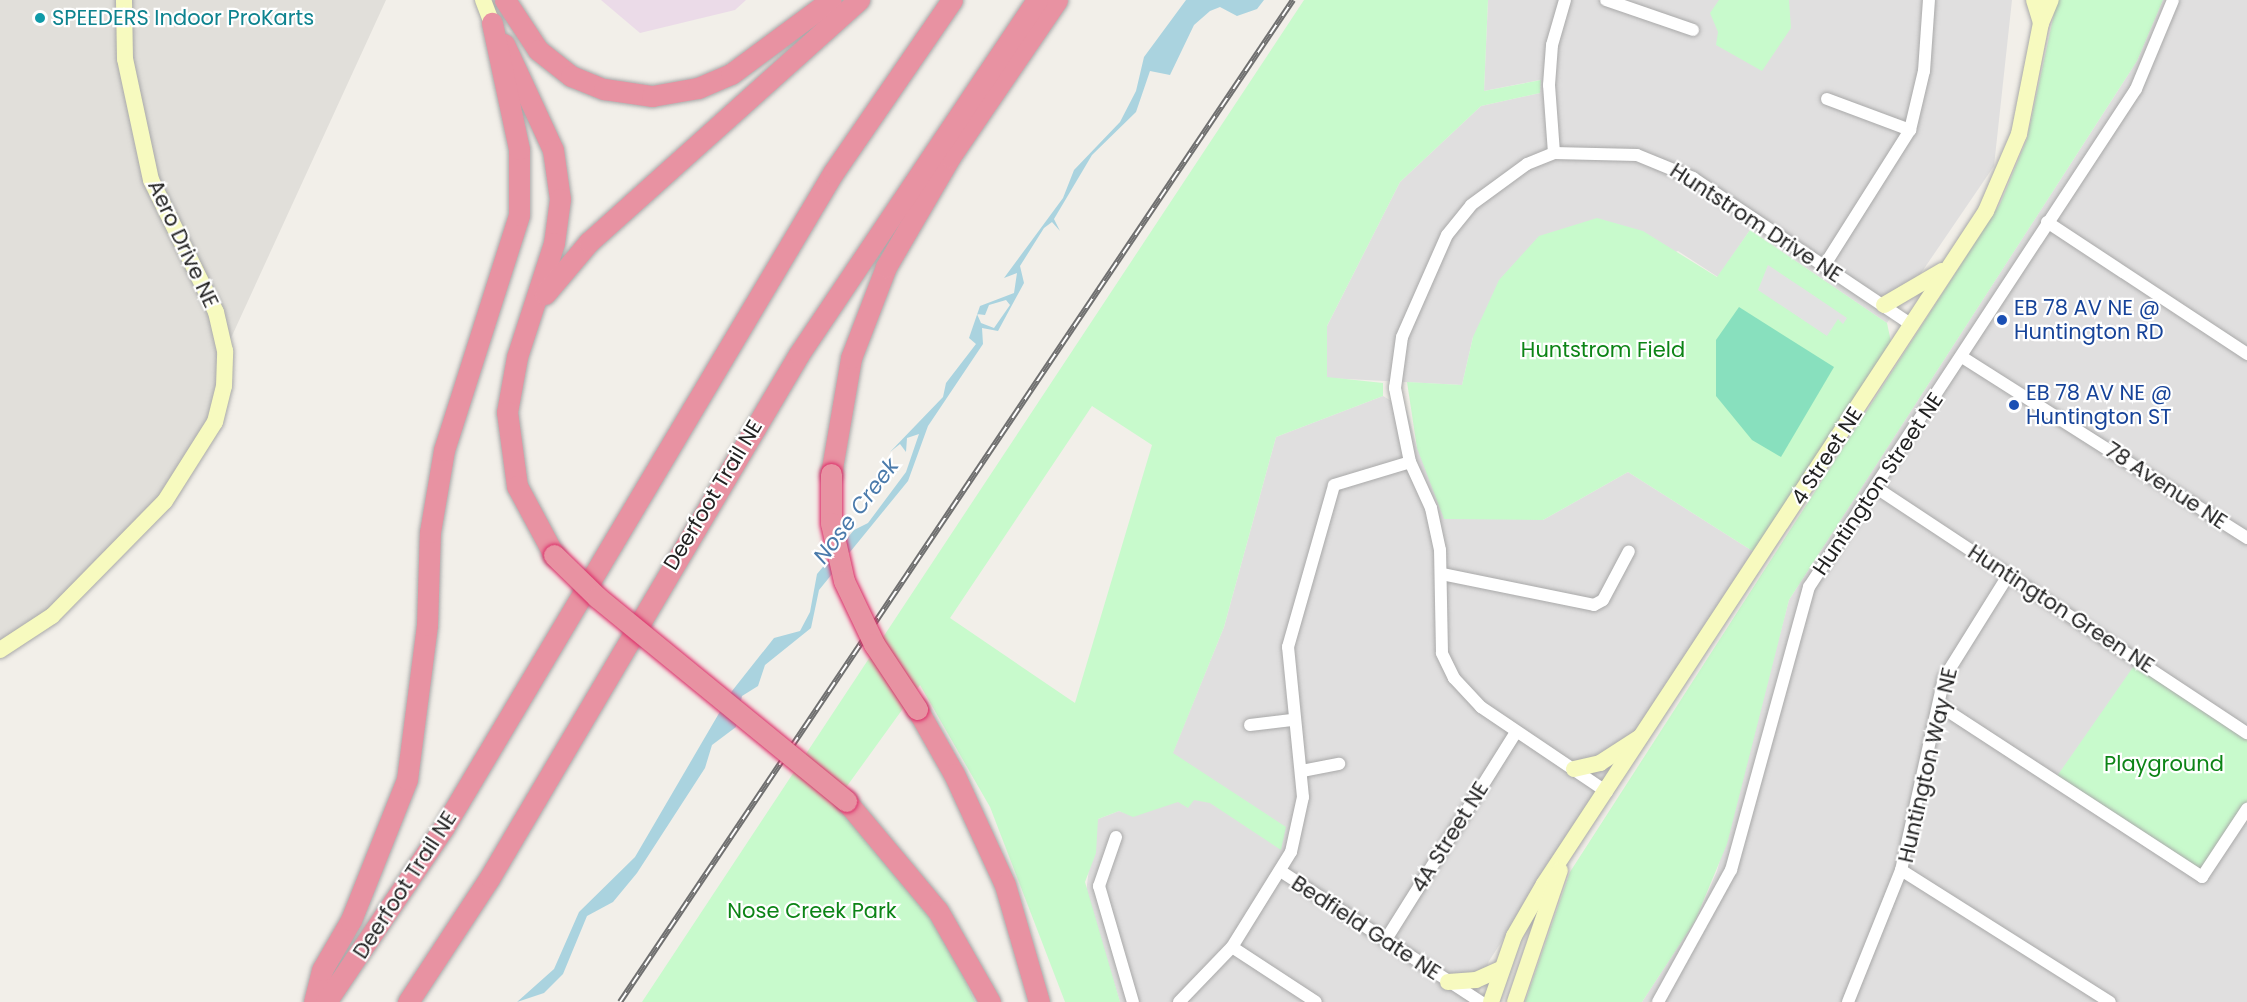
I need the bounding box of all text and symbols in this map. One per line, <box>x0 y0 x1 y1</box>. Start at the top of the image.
place label: SPEEDERS Indoor ProKarts <box>52 5 314 31</box>
marker: SPEEDERS Indoor ProKarts <box>33 11 47 25</box>
street label: Huntstrom Drive NE <box>1665 158 1847 288</box>
street label: Aero Drive NE <box>142 176 224 312</box>
place label: EB 78 AV NE @ Huntington RD <box>2014 295 2164 345</box>
marker: EB 78 AV NE @ Huntington RD <box>1995 313 2009 327</box>
park label: Huntstrom Field <box>1521 337 1685 363</box>
place label: EB 78 AV NE @ Huntington ST <box>2026 380 2172 430</box>
street label: Huntington Street NE <box>1808 388 1948 580</box>
marker: EB 78 AV NE @ Huntington ST <box>2007 398 2021 412</box>
street label: 4 Street NE <box>1786 402 1868 510</box>
street label: Deerfoot Trail NE <box>658 415 768 575</box>
street label: 78 Avenue NE <box>2100 437 2232 535</box>
water label: Nose Creek <box>808 453 904 569</box>
street label: Huntington Green NE <box>1963 539 2159 679</box>
street label: Huntington Way NE <box>1893 665 1963 865</box>
park label: Playground <box>2104 751 2224 777</box>
street label: 4A Street NE <box>1406 777 1494 897</box>
street label: Deerfoot Trail NE <box>348 807 462 963</box>
street label: Bedfield Gate NE <box>1287 870 1445 986</box>
park label: Nose Creek Park <box>727 898 897 924</box>

